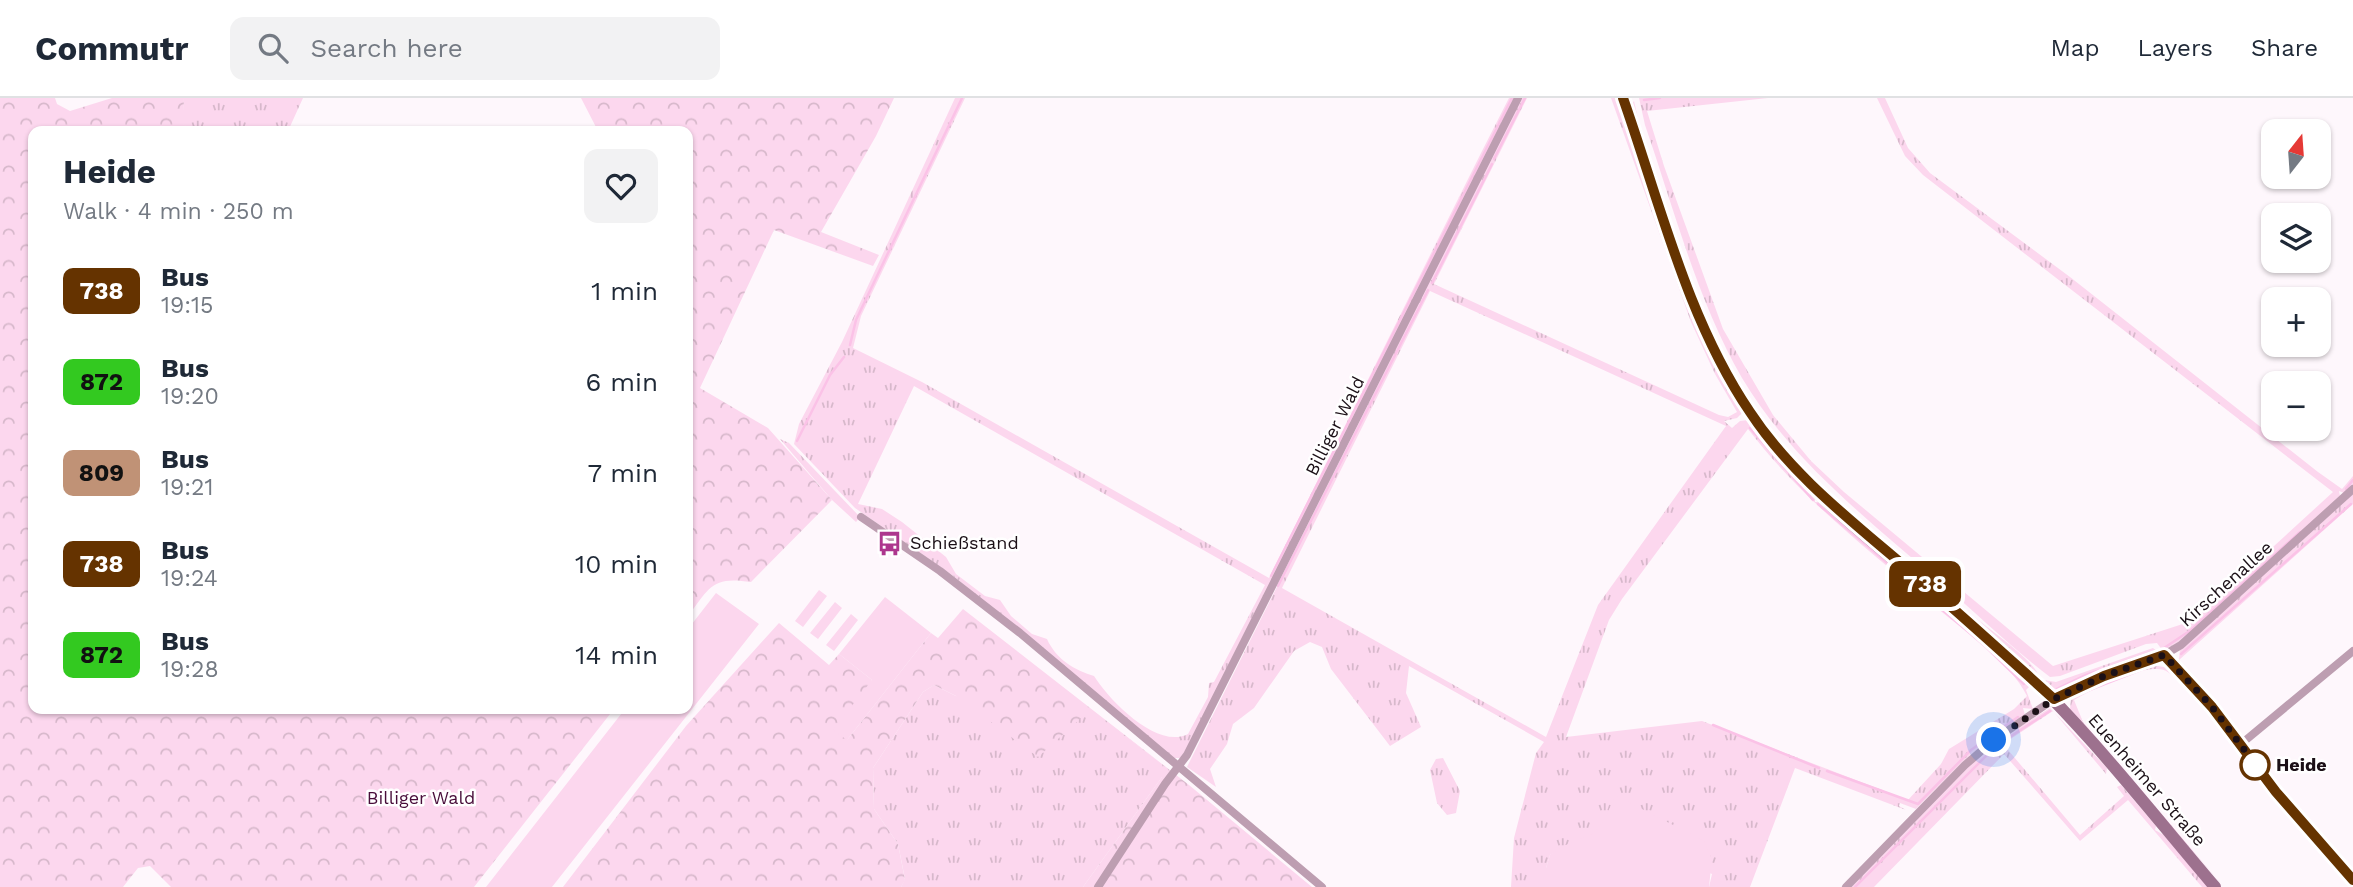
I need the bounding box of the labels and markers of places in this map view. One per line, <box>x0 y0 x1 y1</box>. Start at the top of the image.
bus stop icon: Schießstand <box>876 529 904 557</box>
place label: Schießstand <box>910 532 1019 553</box>
marker: Heide <box>2240 750 2270 780</box>
place label: Heide <box>2276 754 2327 775</box>

